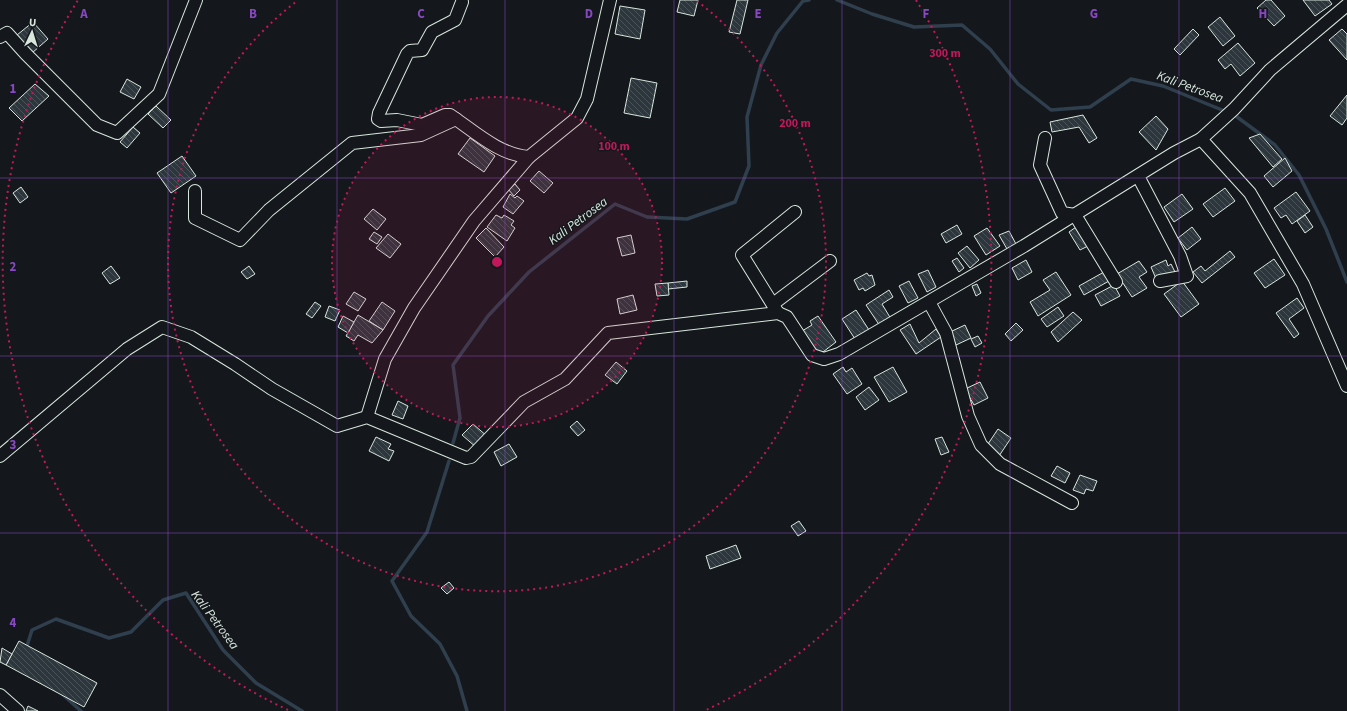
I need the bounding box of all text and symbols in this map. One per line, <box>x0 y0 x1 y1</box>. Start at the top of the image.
text: A <box>79 5 88 23</box>
text: B <box>249 5 257 23</box>
text: C <box>417 5 425 23</box>
text: D <box>585 5 593 23</box>
text: E <box>754 5 762 23</box>
text: F <box>923 5 930 23</box>
text: G <box>1090 5 1098 23</box>
text: H <box>1259 5 1267 23</box>
north arrow <box>12 12 52 52</box>
text: U <box>28 15 37 30</box>
text: 300 m <box>929 45 961 62</box>
water label: Kali Petrosea <box>1154 67 1226 107</box>
text: 1 <box>10 80 17 98</box>
text: 200 m <box>779 115 811 132</box>
text: 100 m <box>598 138 630 155</box>
water label: Kali Petrosea <box>545 193 611 249</box>
centre of rings <box>490 255 504 269</box>
text: 2 <box>10 258 17 276</box>
text: 3 <box>10 436 17 454</box>
water label: Kali Petrosea <box>187 587 243 653</box>
text: 4 <box>10 614 17 632</box>

